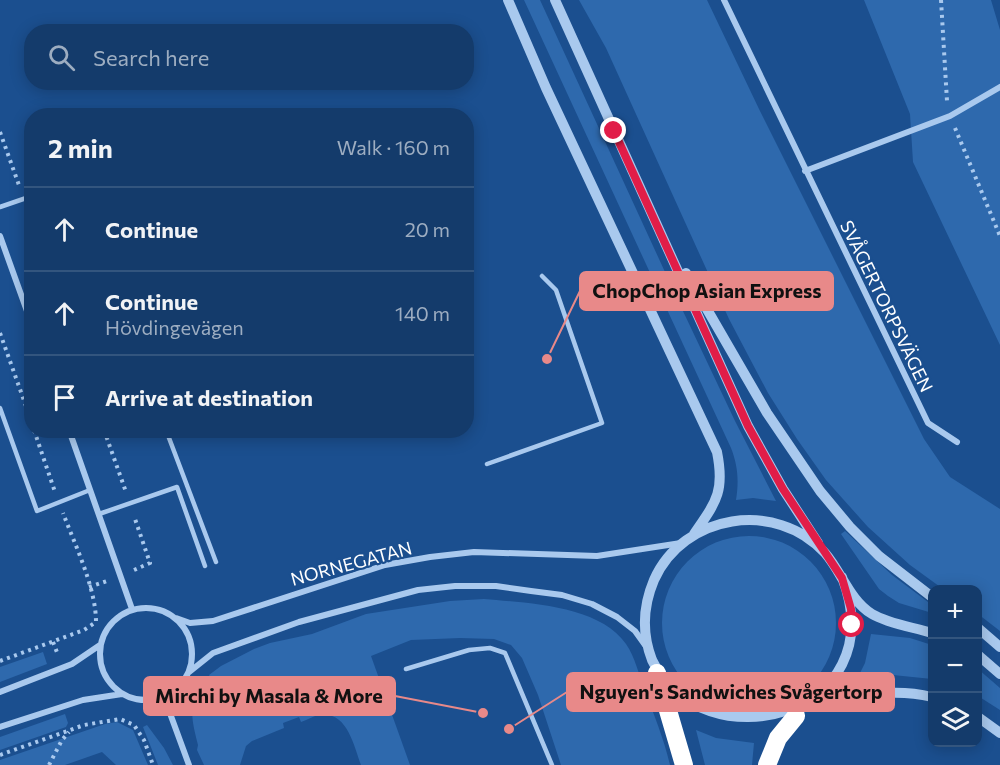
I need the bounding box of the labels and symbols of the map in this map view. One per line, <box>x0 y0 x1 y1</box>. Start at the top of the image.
route end <box>600 117 626 143</box>
street label: SVÅGERTORPSVÄGEN <box>836 217 938 395</box>
callout: ChopChop Asian Express <box>580 272 833 310</box>
text: ChopChop Asian Express <box>592 278 822 302</box>
street label: NORNEGATAN <box>288 536 414 590</box>
route start <box>838 611 864 637</box>
callout: Nguyen's Sandwiches Svågertorp <box>567 673 894 711</box>
callout: Mirchi by Masala & More <box>144 677 395 715</box>
text: Nguyen's Sandwiches Svågertorp <box>579 679 883 703</box>
text: Mirchi by Masala & More <box>155 683 383 707</box>

